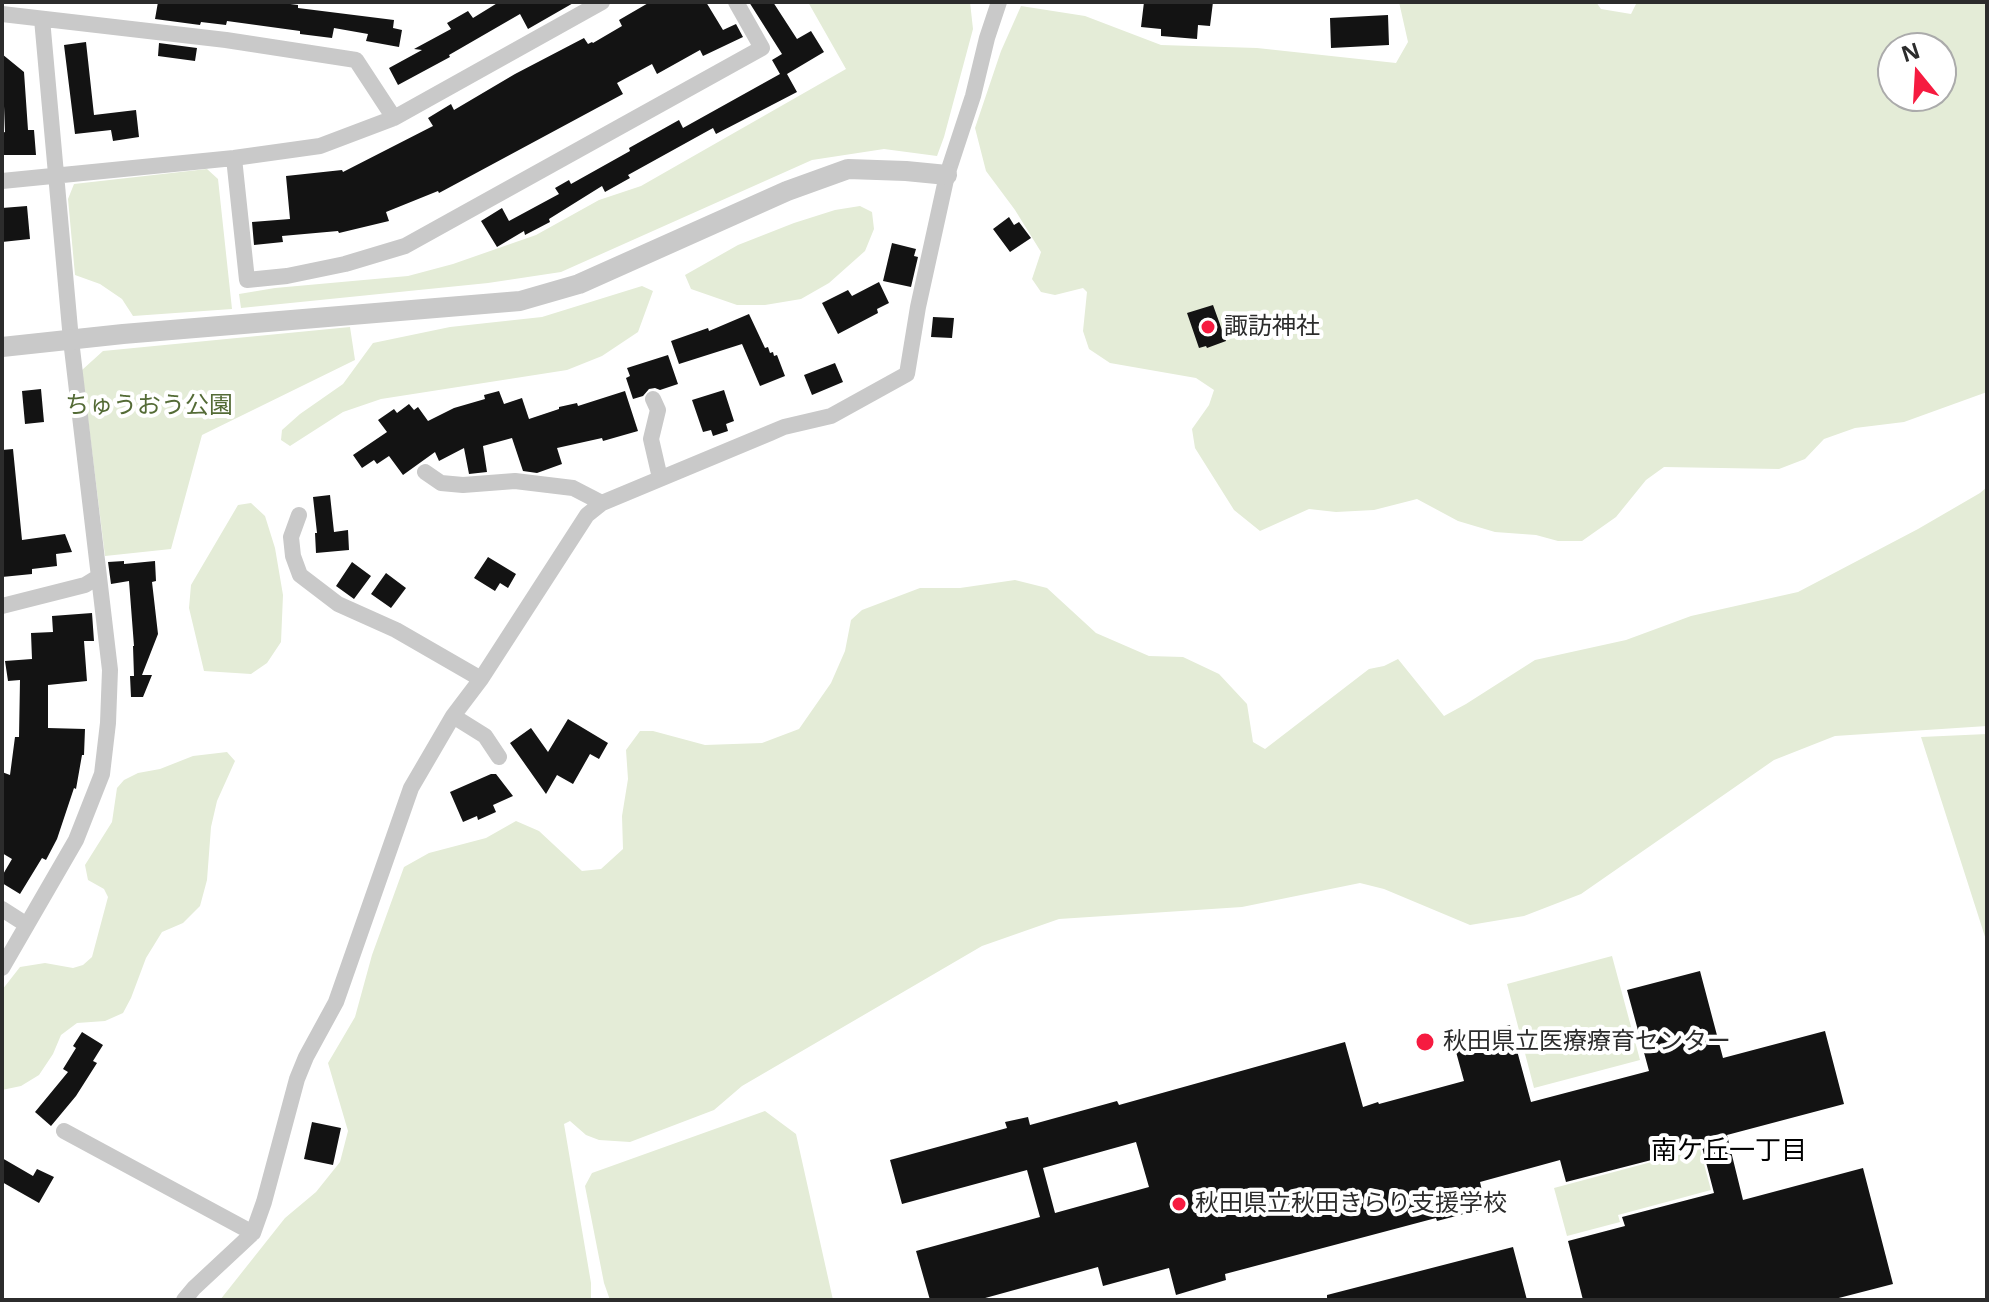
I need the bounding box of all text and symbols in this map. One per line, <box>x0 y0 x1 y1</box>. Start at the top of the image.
north arrow <box>1877 32 1957 112</box>
text: N <box>1897 34 1923 68</box>
place label: 諏訪神社 <box>1224 313 1320 341</box>
marker: 諏訪神社 <box>1199 318 1217 336</box>
park label: ちゅうおう公園 <box>65 392 233 420</box>
place label: 秋田県立医療療育センター <box>1443 1028 1731 1056</box>
marker: 秋田県立医療療育センター <box>1414 1031 1436 1053</box>
district label: 南ケ丘一丁目 <box>1651 1136 1807 1168</box>
place label: 秋田県立秋田きらり支援学校 <box>1195 1190 1507 1218</box>
marker: 秋田県立秋田きらり支援学校 <box>1170 1195 1188 1213</box>

